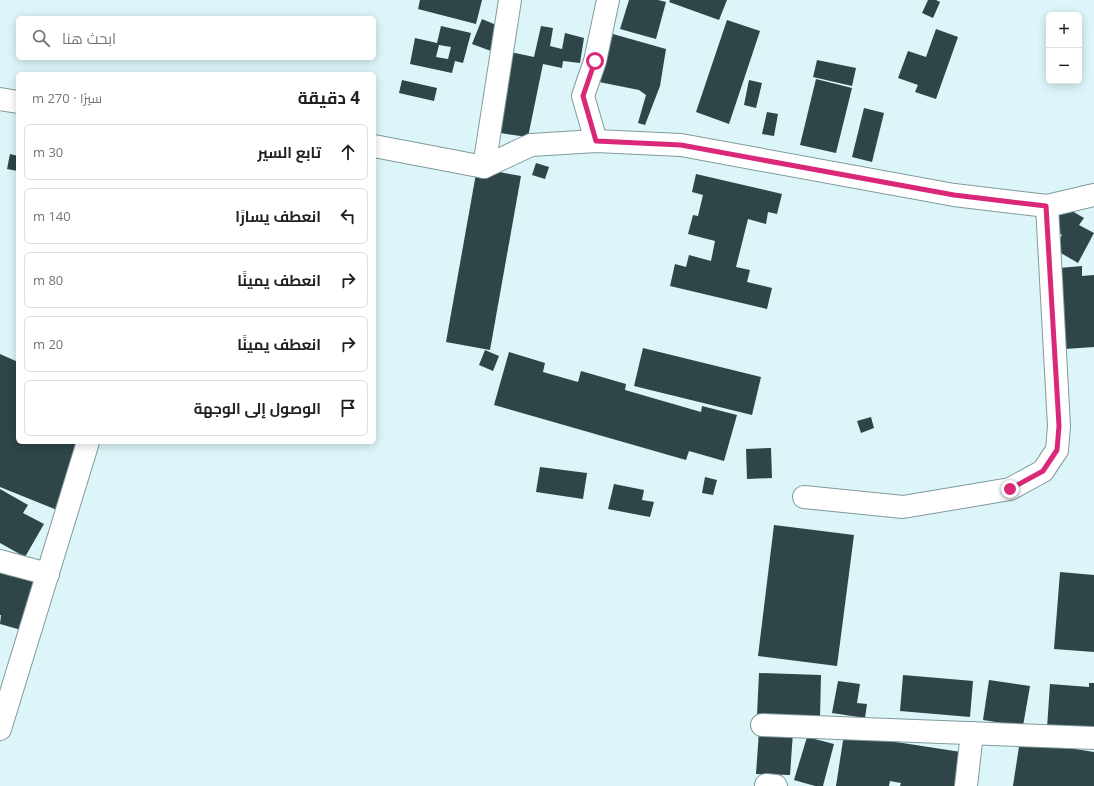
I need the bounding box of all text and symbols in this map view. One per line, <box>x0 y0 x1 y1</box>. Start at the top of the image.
map controls <box>1046 12 1082 84</box>
button: + <box>1046 12 1082 48</box>
search box <box>16 16 376 60</box>
icon: search <box>30 27 52 49</box>
text: ابحث هنا <box>62 28 116 48</box>
button: − <box>1046 48 1082 84</box>
route start <box>586 52 604 70</box>
text: 4 دقيقة <box>298 86 360 109</box>
text: سيرًا · 270 m <box>32 89 102 107</box>
icon: ahead <box>337 141 359 163</box>
text: تابع السير <box>257 142 321 162</box>
text: 30 m <box>33 143 63 161</box>
icon: left <box>337 205 359 227</box>
text: انعطف يسارًا <box>235 206 321 226</box>
text: 140 m <box>33 207 71 225</box>
icon: right <box>337 269 359 291</box>
text: انعطف يمينًا <box>237 270 321 290</box>
text: 80 m <box>33 271 63 289</box>
icon: right <box>337 333 359 355</box>
text: انعطف يمينًا <box>237 334 321 354</box>
text: 20 m <box>33 335 63 353</box>
icon: arrive <box>337 397 359 419</box>
text: الوصول إلى الوجهة <box>194 398 321 418</box>
route end <box>1001 480 1019 498</box>

